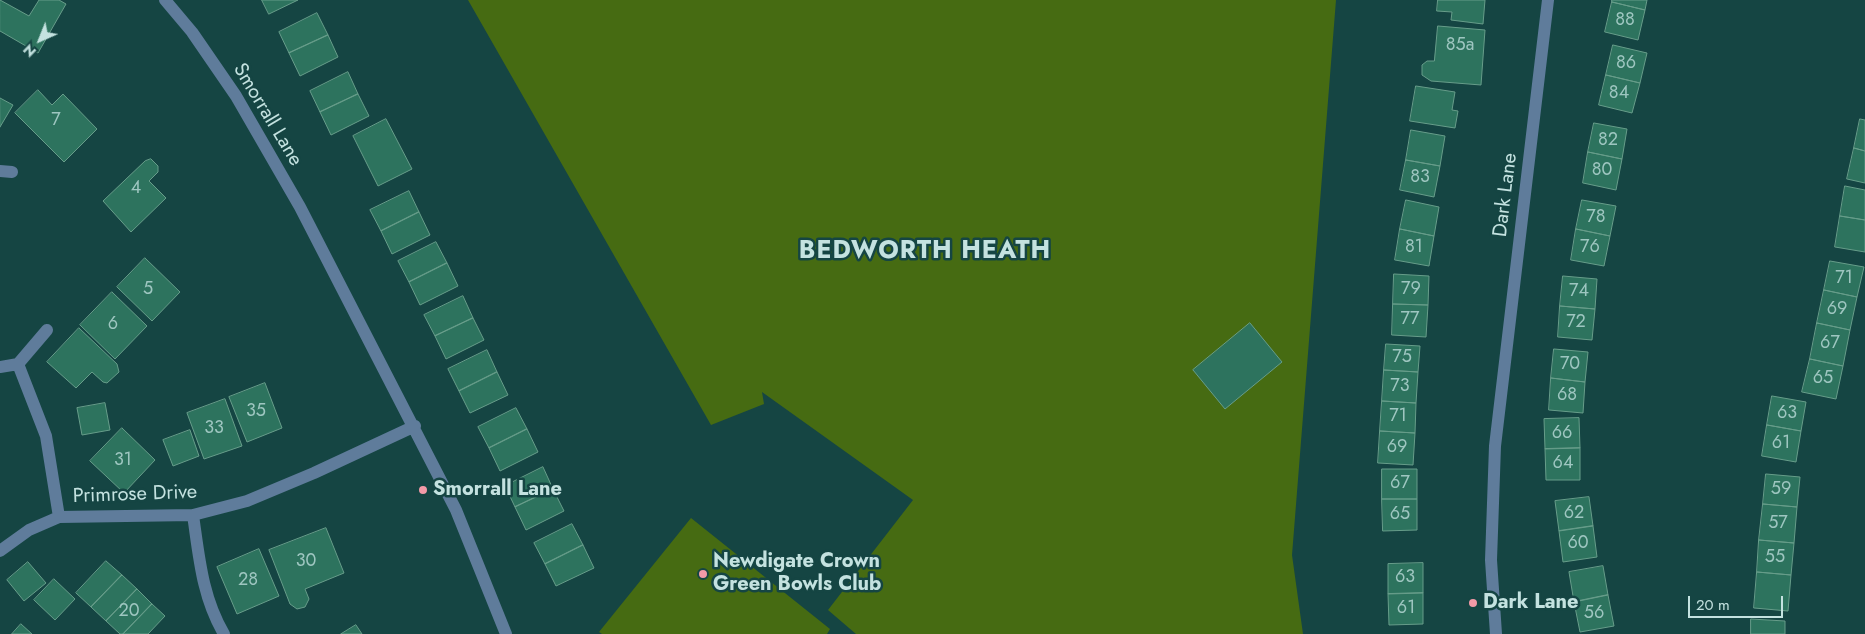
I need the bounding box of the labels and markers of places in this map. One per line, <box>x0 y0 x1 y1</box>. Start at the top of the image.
place label: Smorrall Lane <box>433 478 562 502</box>
marker: Smorrall Lane <box>417 484 429 496</box>
place label: Newdigate Crown Green Bowls Club <box>713 550 881 597</box>
marker: Newdigate Crown Green Bowls Club <box>697 568 709 580</box>
place label: Dark Lane <box>1483 591 1578 615</box>
marker: Dark Lane <box>1467 597 1479 609</box>

